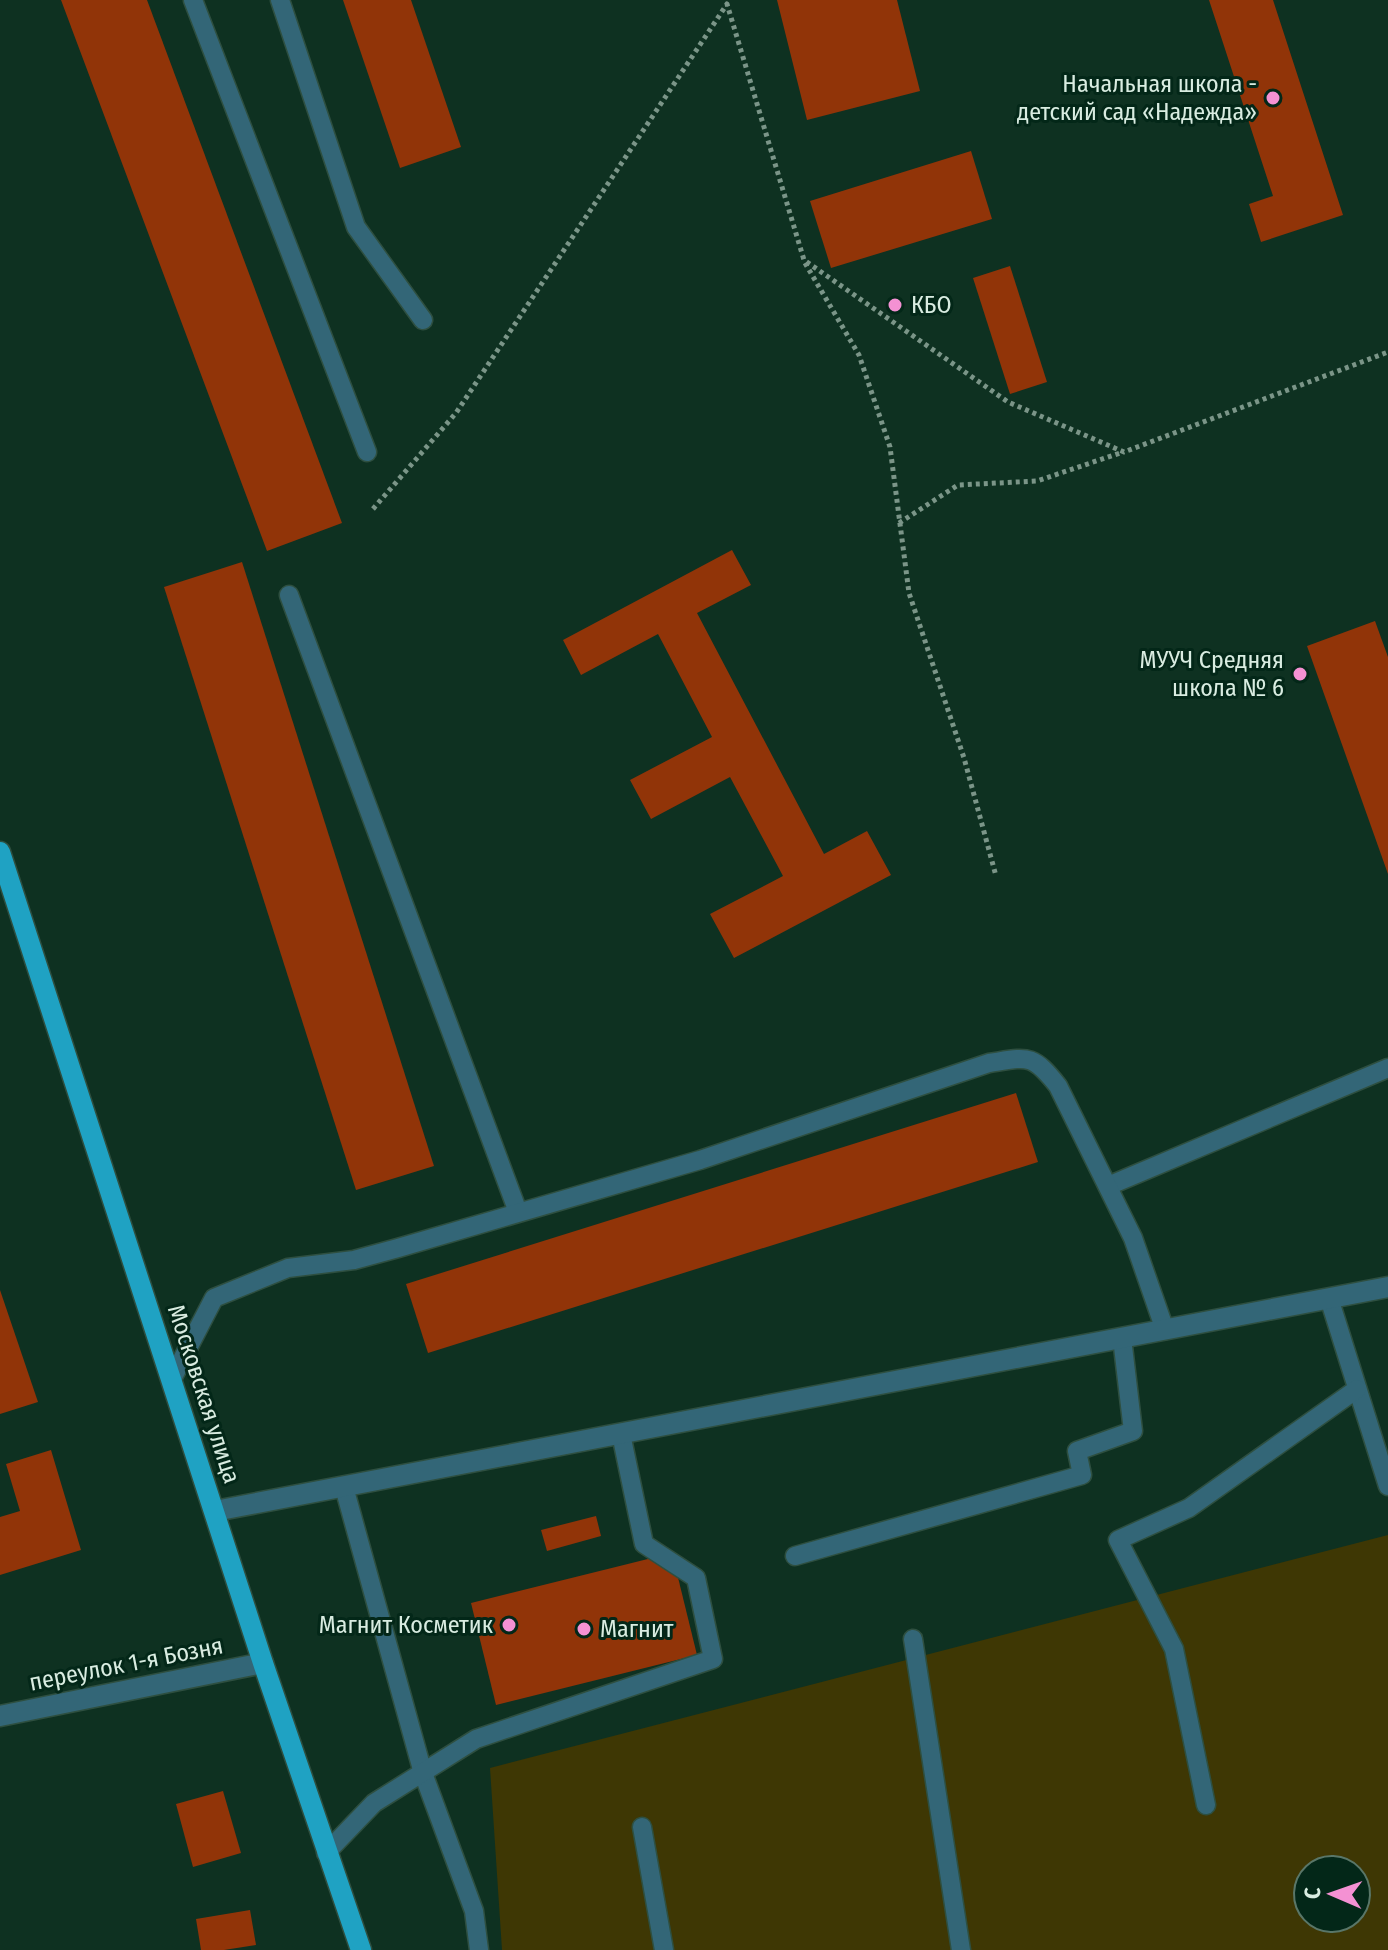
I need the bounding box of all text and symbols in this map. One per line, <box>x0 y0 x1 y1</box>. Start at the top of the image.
place label: Начальная школа - детский сад «Надежда» <box>1017 70 1257 126</box>
marker: Начальная школа - детский сад «Надежда» <box>1264 89 1282 107</box>
place label: КБО <box>911 291 952 319</box>
marker: КБО <box>886 296 904 314</box>
place label: МУУЧ Средняя школа № 6 <box>1139 646 1284 702</box>
marker: МУУЧ Средняя школа № 6 <box>1291 665 1309 683</box>
street label: Московская улица <box>162 1301 246 1487</box>
place label: Магнит Косметик <box>319 1611 494 1639</box>
place label: Магнит <box>600 1615 674 1643</box>
marker: Магнит Косметик <box>500 1616 518 1634</box>
marker: Магнит <box>575 1620 593 1638</box>
street label: переулок 1-я Бозня <box>27 1631 225 1697</box>
north arrow <box>1292 1854 1372 1934</box>
text: С <box>1299 1887 1326 1900</box>

